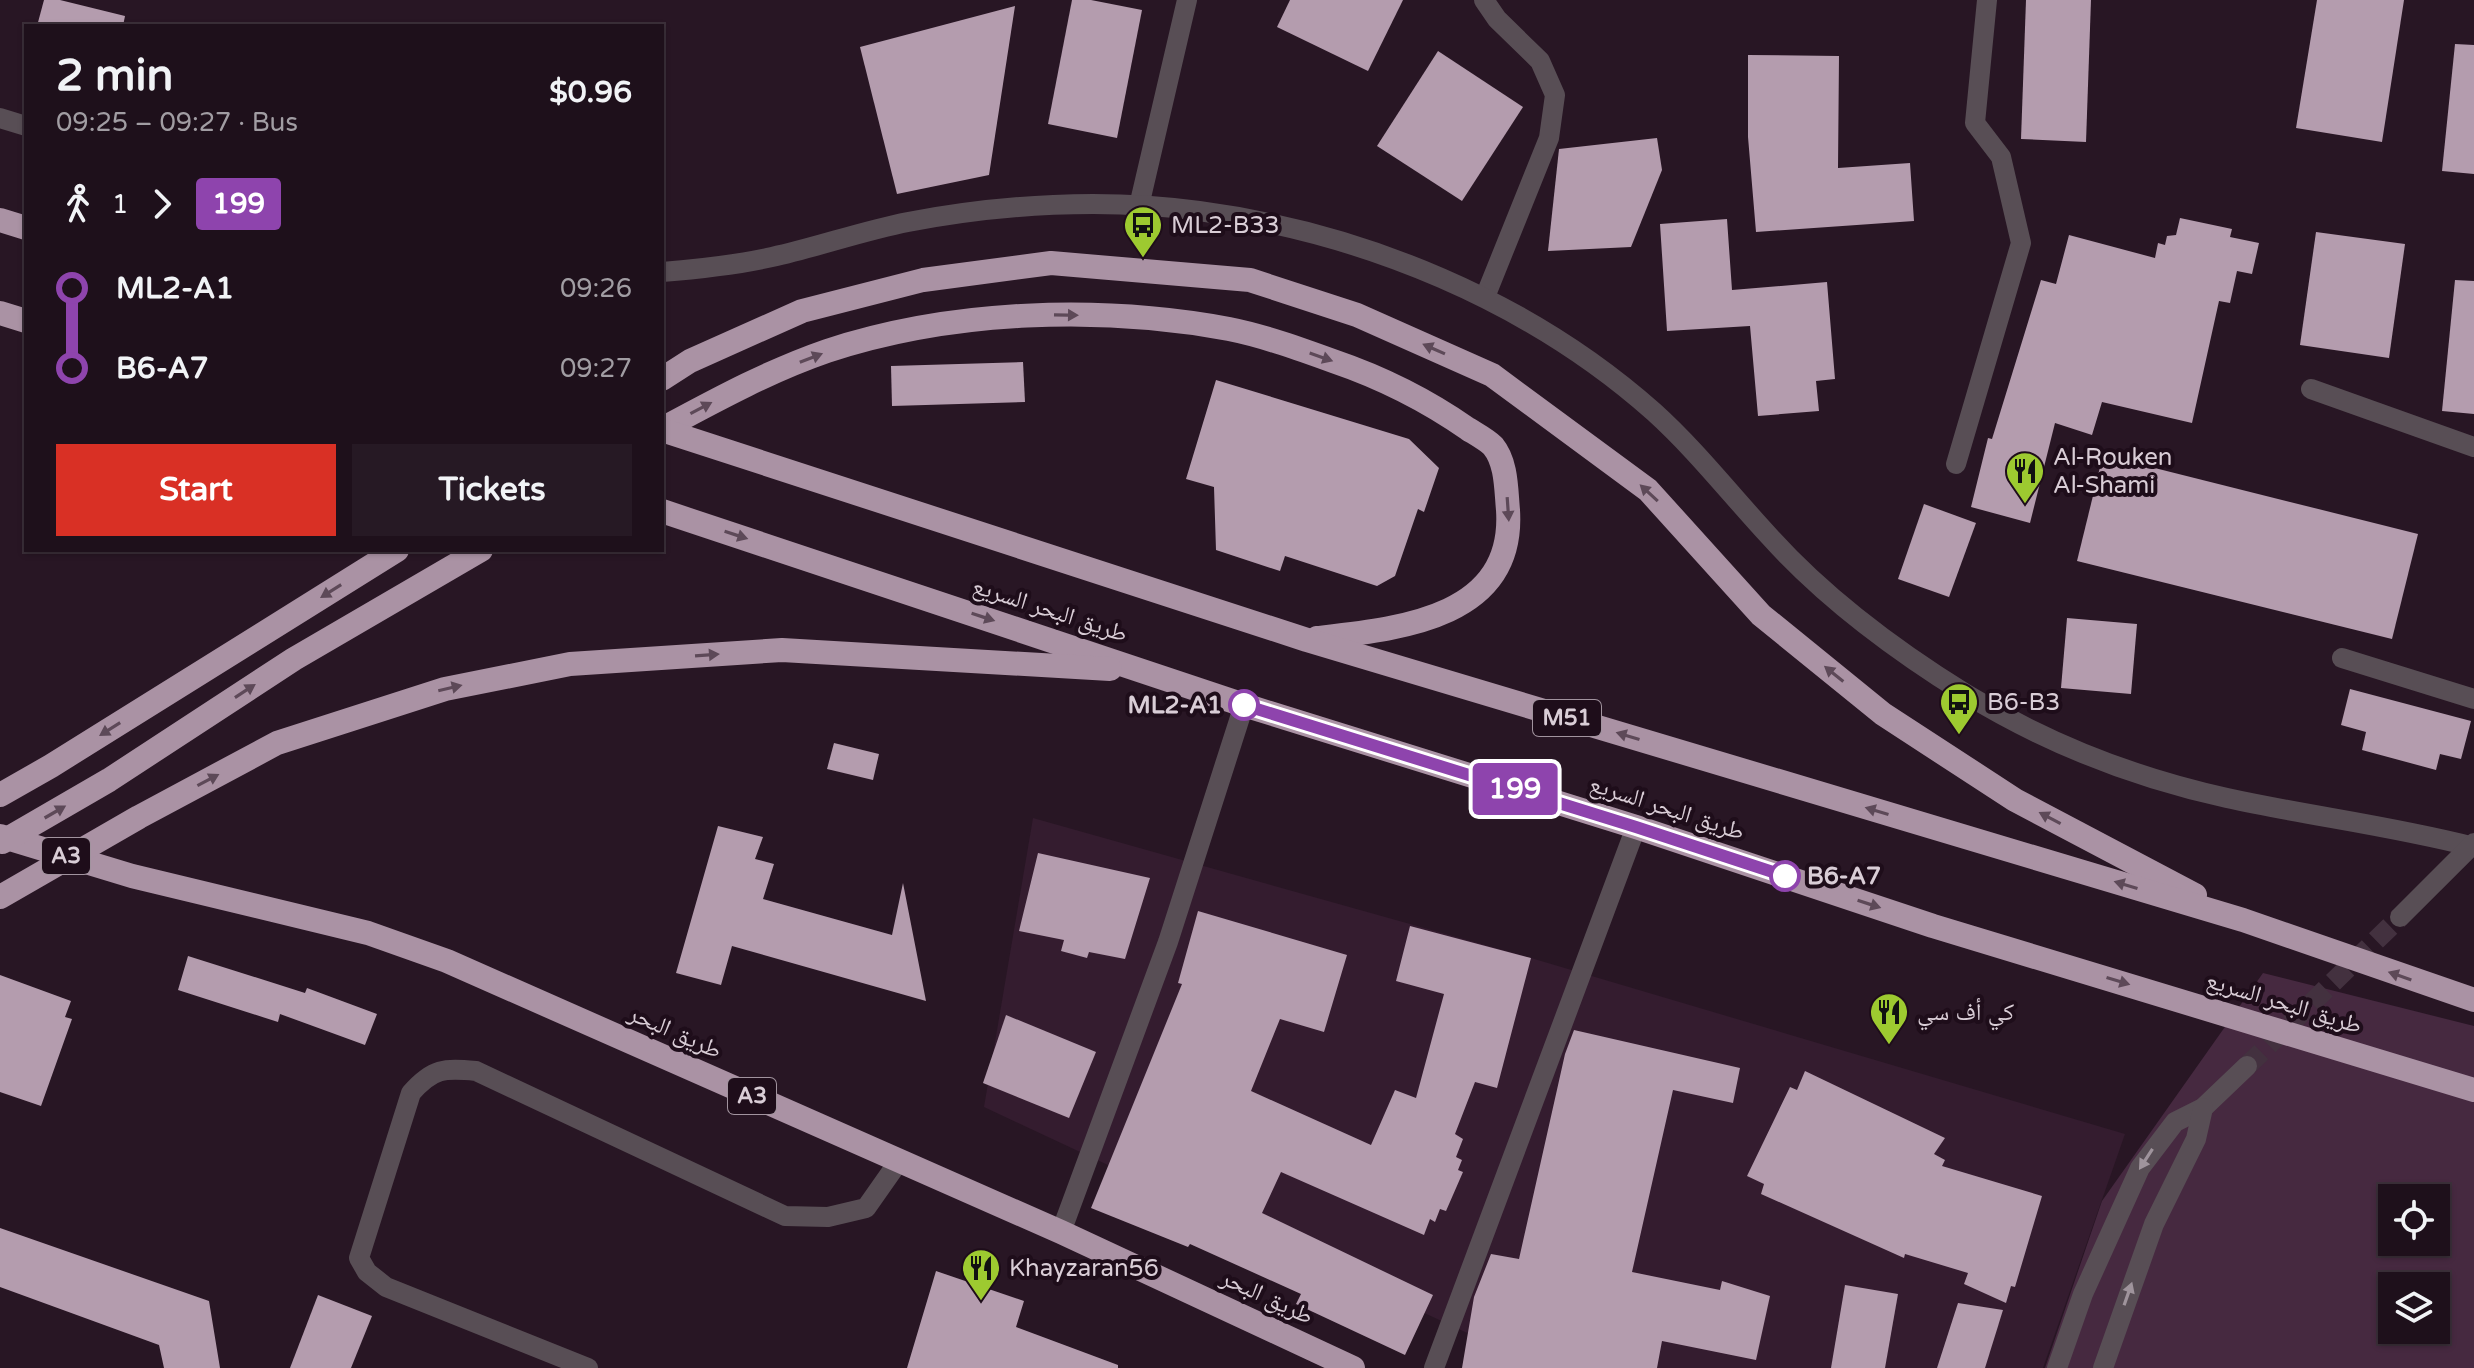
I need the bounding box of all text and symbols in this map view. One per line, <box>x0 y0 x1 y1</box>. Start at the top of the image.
text: 2 min <box>56 50 173 103</box>
text: $0.96 <box>549 74 632 111</box>
text: 09:25 – 09:27 · Bus <box>56 107 298 138</box>
icon: walk <box>56 182 100 226</box>
icon: forward <box>140 182 184 226</box>
text: 199 <box>212 187 265 221</box>
text: 1 <box>112 189 128 220</box>
bus stop icon: ML2-B33 <box>1122 204 1164 259</box>
place label: ML2-B33 <box>1171 211 1280 240</box>
text: ML2-A1 <box>116 270 234 307</box>
text: 09:26 <box>560 273 632 304</box>
one-way arrow <box>1054 309 1079 321</box>
one-way arrow <box>1422 342 1446 356</box>
text: B6-A7 <box>116 350 209 387</box>
one-way arrow <box>799 351 823 364</box>
one-way arrow <box>1310 351 1334 363</box>
text: 09:27 <box>560 353 632 384</box>
one-way arrow <box>689 402 712 415</box>
place label: Al-Rouken Al-Shami <box>2053 443 2172 500</box>
button: Start <box>56 444 336 536</box>
button: Tickets <box>352 444 632 536</box>
restaurant icon: Al-Rouken Al-Shami <box>2004 450 2046 505</box>
one-way arrow <box>1640 484 1659 502</box>
one-way arrow <box>1502 497 1515 522</box>
one-way arrow <box>724 529 748 542</box>
street label: طريق البحر السريع <box>969 571 1131 649</box>
one-way arrow <box>320 584 342 598</box>
one-way arrow <box>971 612 995 624</box>
one-way arrow <box>695 648 720 661</box>
one-way arrow <box>1824 666 1844 683</box>
one-way arrow <box>437 681 462 694</box>
bus stop icon: B6-B3 <box>1938 681 1980 736</box>
one-way arrow <box>234 684 255 699</box>
place label: B6-B3 <box>1987 688 2060 717</box>
marker: ML2-A1 <box>1229 690 1259 720</box>
place label: ML2-A1 <box>1127 691 1222 720</box>
road number: M51 <box>1533 700 1601 736</box>
one-way arrow <box>99 722 121 736</box>
one-way arrow <box>1616 729 1640 742</box>
line badge: 199 <box>1469 763 1561 815</box>
street label: طريق البحر السريع <box>1586 769 1748 847</box>
text: 199 <box>1489 772 1541 806</box>
one-way arrow <box>196 773 219 787</box>
one-way arrow <box>1865 804 1889 817</box>
one-way arrow <box>43 805 66 819</box>
one-way arrow <box>2038 812 2061 825</box>
road number: A3 <box>42 838 90 874</box>
marker: B6-A7 <box>1770 861 1800 891</box>
place label: B6-A7 <box>1807 862 1881 891</box>
one-way arrow <box>2114 878 2138 891</box>
one-way arrow <box>1858 899 1882 911</box>
street label: طريق البحر السريع <box>2203 966 2365 1040</box>
one-way arrow <box>2388 969 2412 981</box>
one-way arrow <box>2106 975 2130 988</box>
restaurant icon: كي أف سي <box>1868 991 1910 1046</box>
street label: طريق البحر <box>623 998 726 1065</box>
place label: كي أف سي <box>1917 998 2014 1031</box>
road number: A3 <box>728 1078 776 1114</box>
one-way arrow <box>2140 1148 2154 1170</box>
map controls <box>2378 1184 2450 1344</box>
button: locate <box>2378 1184 2450 1256</box>
restaurant icon: Khayzaran56 <box>960 1247 1002 1302</box>
place label: Khayzaran56 <box>1009 1254 1159 1283</box>
street label: طريق البحر <box>1215 1263 1318 1331</box>
button: layers <box>2378 1272 2450 1344</box>
one-way arrow <box>2122 1282 2134 1306</box>

